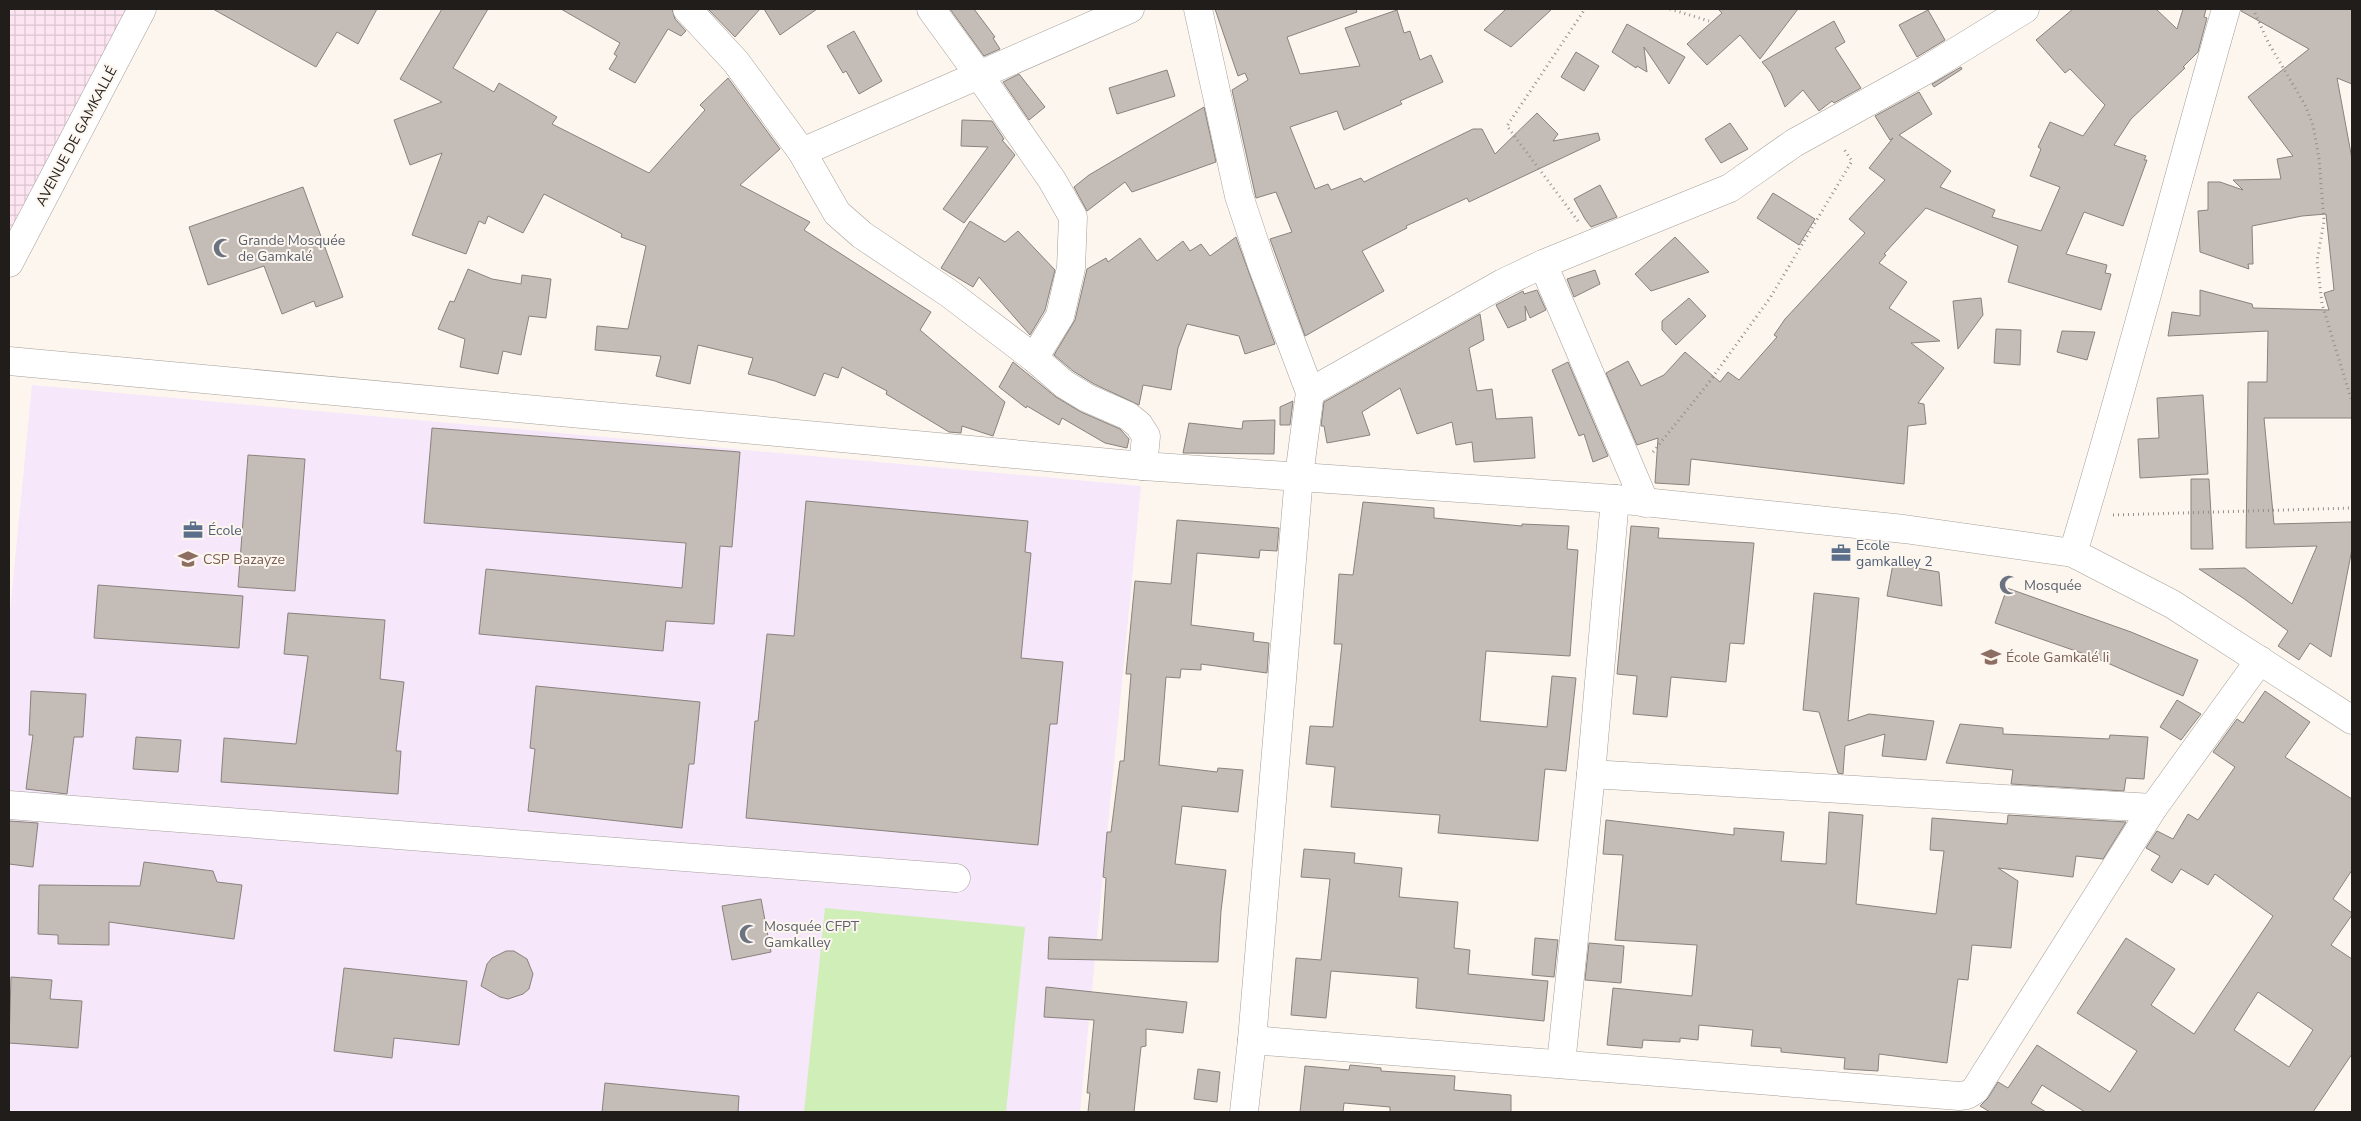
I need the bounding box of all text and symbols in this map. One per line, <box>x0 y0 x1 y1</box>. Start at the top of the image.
street label: AVENUE DE GAMKALLÉ <box>31 63 121 210</box>
place label: Grande Mosquée de Gamkalé <box>238 231 345 266</box>
mosque icon: Grande Mosquée de Gamkalé <box>212 237 234 259</box>
office icon: École <box>182 519 204 541</box>
place label: École <box>208 521 242 540</box>
place label: Ecole gamkalley 2 <box>1856 536 1933 571</box>
office icon: Ecole gamkalley 2 <box>1830 542 1852 564</box>
school or university icon: CSP Bazayze <box>177 548 199 570</box>
place label: CSP Bazayze <box>203 550 285 569</box>
mosque icon: Mosquée <box>1998 574 2020 596</box>
place label: Mosquée <box>2024 576 2081 595</box>
school or university icon: École Gamkalé Ii <box>1980 646 2002 668</box>
place label: École Gamkalé Ii <box>2006 648 2109 667</box>
place label: Mosquée CFPT Gamkalley <box>764 917 860 952</box>
mosque icon: Mosquée CFPT Gamkalley <box>738 923 760 945</box>

